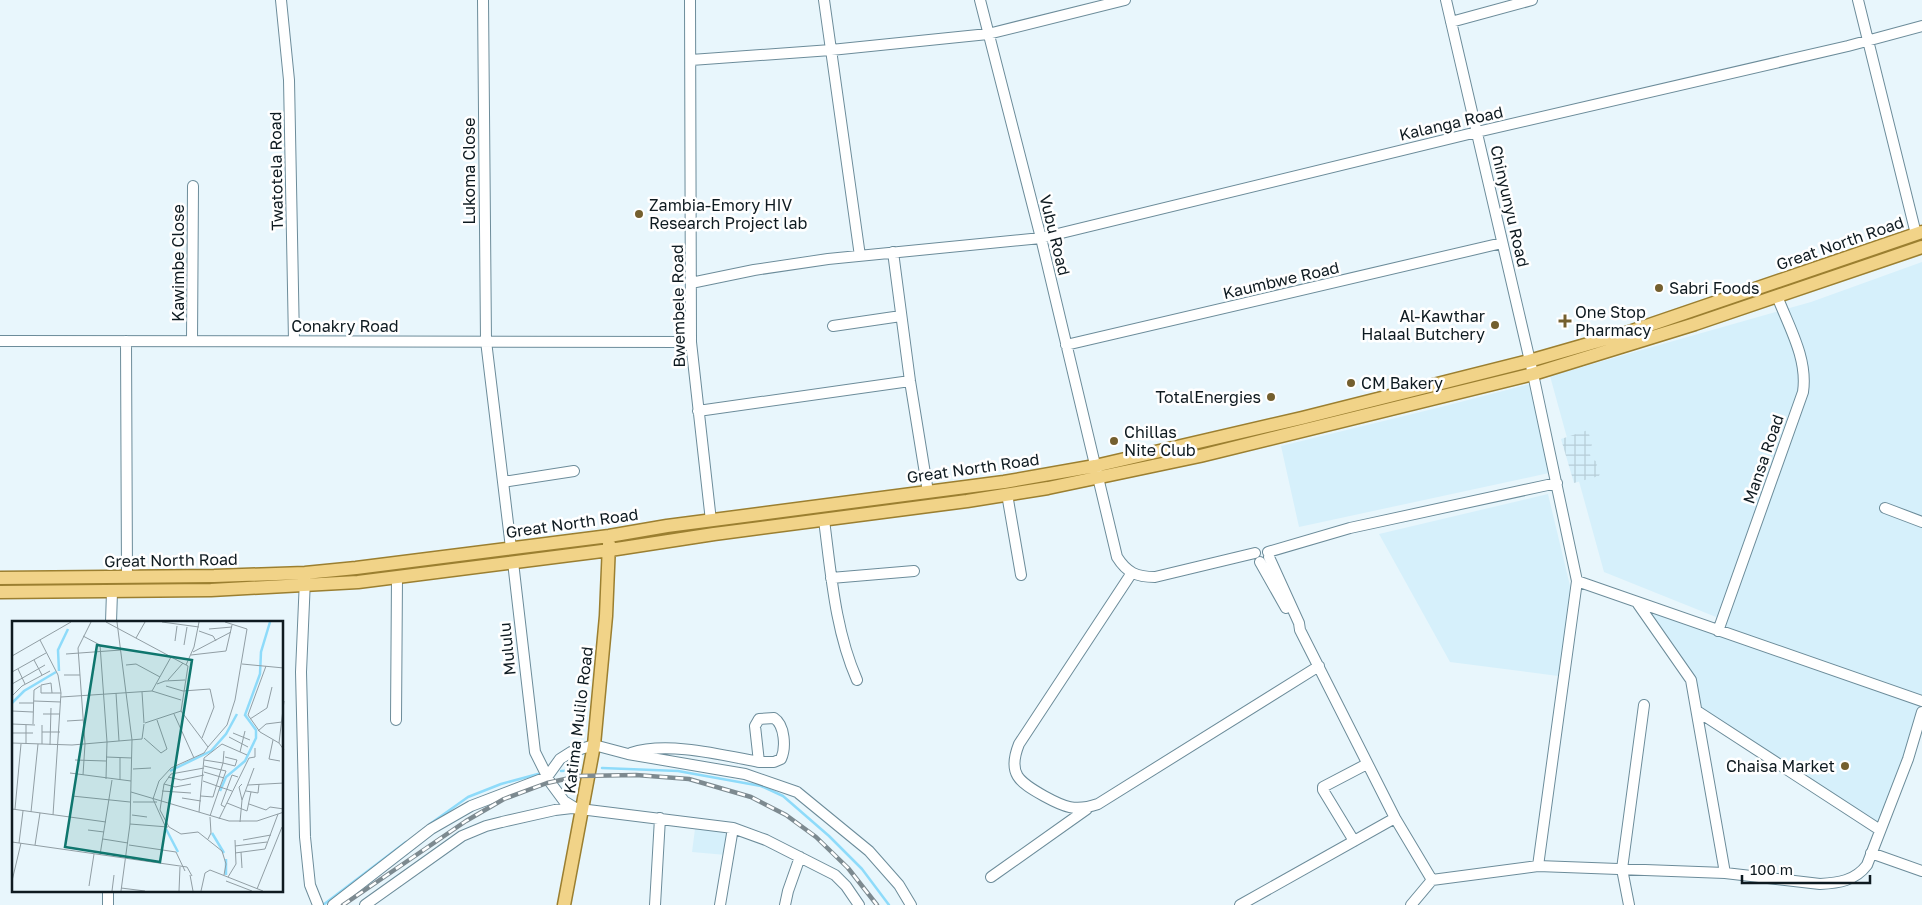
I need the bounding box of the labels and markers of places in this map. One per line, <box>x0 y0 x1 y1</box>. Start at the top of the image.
place label: Zambia-Emory HIV Research Project lab <box>649 195 807 233</box>
marker: Zambia-Emory HIV Research Project lab <box>633 208 645 220</box>
place label: Sabri Foods <box>1669 278 1760 298</box>
marker: Sabri Foods <box>1653 282 1665 294</box>
place label: One Stop Pharmacy <box>1575 302 1651 340</box>
place label: Al-Kawthar Halaal Butchery <box>1361 306 1485 344</box>
marker: One Stop Pharmacy <box>1559 315 1571 327</box>
marker: Al-Kawthar Halaal Butchery <box>1489 319 1501 331</box>
place label: CM Bakery <box>1361 373 1443 393</box>
marker: CM Bakery <box>1345 377 1357 389</box>
place label: TotalEnergies <box>1156 387 1261 407</box>
marker: TotalEnergies <box>1265 391 1277 403</box>
place label: Chillas Nite Club <box>1124 422 1196 460</box>
marker: Chillas Nite Club <box>1108 435 1120 447</box>
place label: Chaisa Market <box>1726 756 1835 776</box>
marker: Chaisa Market <box>1839 760 1851 772</box>

